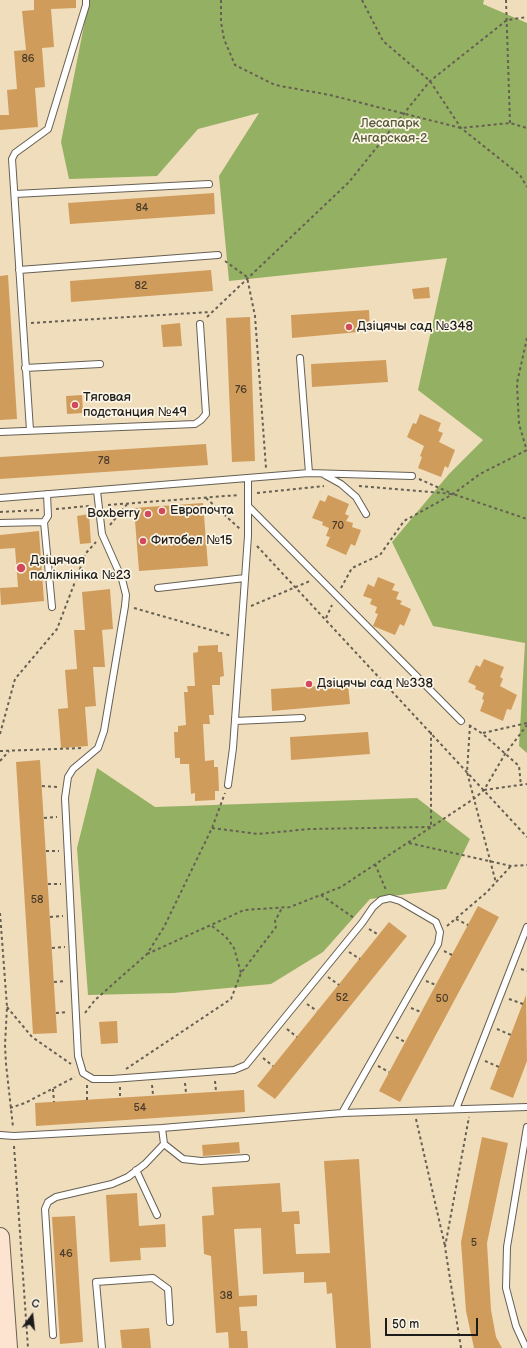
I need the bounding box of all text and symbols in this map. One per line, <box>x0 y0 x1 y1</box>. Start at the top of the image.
house number: 86 <box>21 52 35 66</box>
park label: Лесапарк Ангарская-2 <box>352 116 428 147</box>
house number: 84 <box>135 201 149 215</box>
house number: 82 <box>135 279 147 293</box>
place label: Дзіцячы сад №348 <box>357 319 473 335</box>
marker: Дзіцячы сад №348 <box>344 322 354 332</box>
house number: 76 <box>235 383 247 397</box>
place label: Тяговая подстанция №49 <box>83 390 187 421</box>
marker: Тяговая подстанция №49 <box>70 400 80 410</box>
house number: 78 <box>98 454 110 468</box>
place label: Европочта <box>170 503 234 519</box>
place label: Boxberry <box>87 506 140 522</box>
marker: Европочта <box>157 506 167 516</box>
marker: Boxberry <box>143 509 153 519</box>
house number: 70 <box>332 519 344 533</box>
place label: Фитобел №15 <box>151 533 233 549</box>
marker: Фитобел №15 <box>138 536 148 546</box>
place label: Дзіцячая паліклініка №23 <box>30 553 131 584</box>
marker: Дзіцячая паліклініка №23 <box>15 562 27 574</box>
place label: Дзіцячы сад №338 <box>317 676 433 692</box>
marker: Дзіцячы сад №338 <box>304 679 314 689</box>
house number: 58 <box>31 893 43 907</box>
house number: 52 <box>336 991 348 1005</box>
house number: 50 <box>436 992 448 1006</box>
house number: 54 <box>133 1101 147 1115</box>
house number: 5 <box>471 1236 477 1250</box>
house number: 46 <box>59 1247 73 1261</box>
house number: 38 <box>219 1289 233 1303</box>
north arrow <box>12 1296 52 1336</box>
text: С <box>30 1297 41 1311</box>
scale bar <box>387 1310 480 1336</box>
text: 50 m <box>392 1317 419 1332</box>

